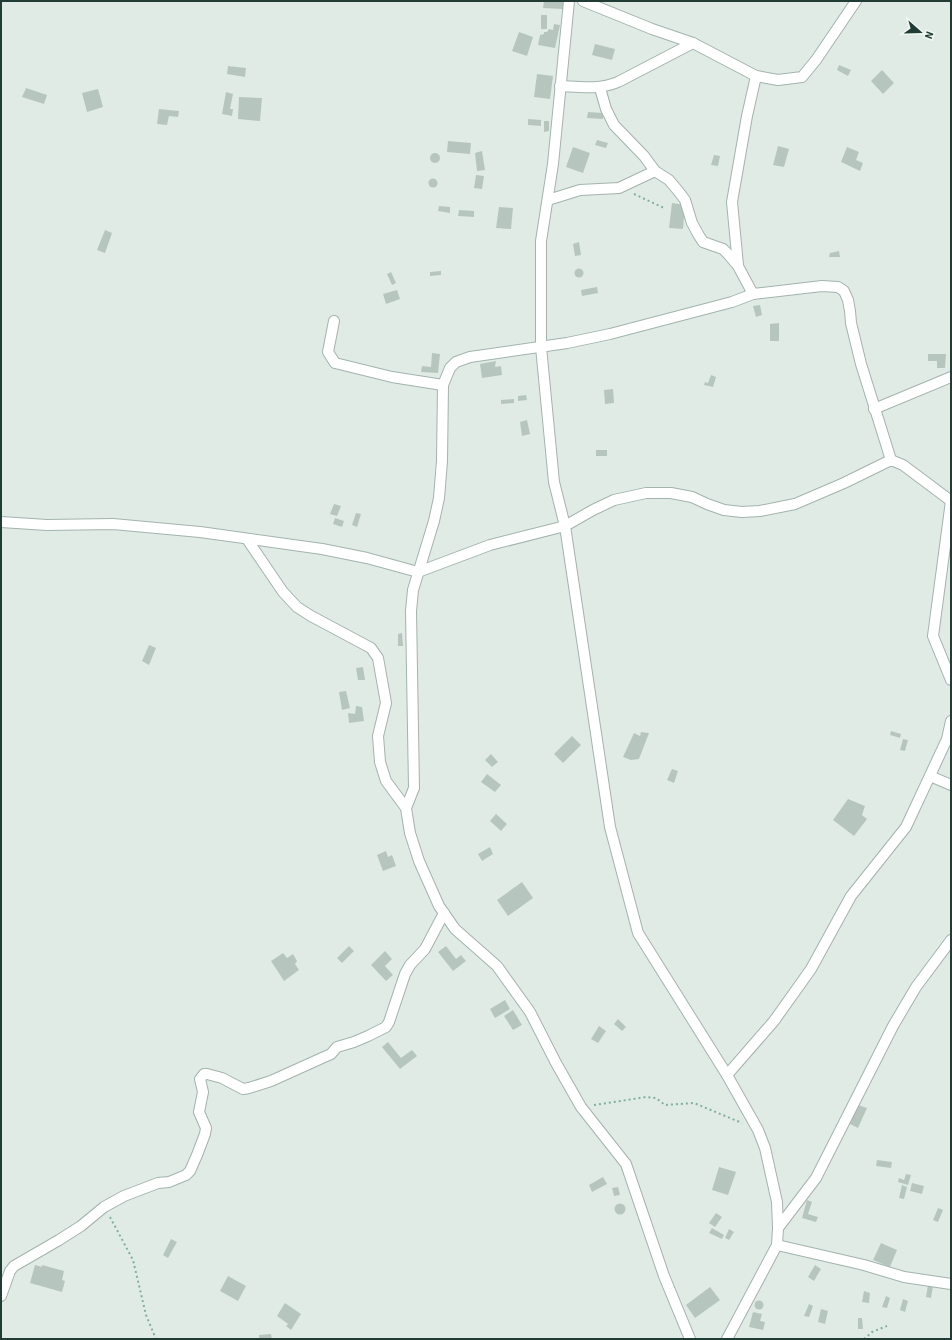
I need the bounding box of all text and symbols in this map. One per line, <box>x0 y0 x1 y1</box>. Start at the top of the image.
north arrow <box>900 12 940 52</box>
text: N <box>921 29 937 41</box>

